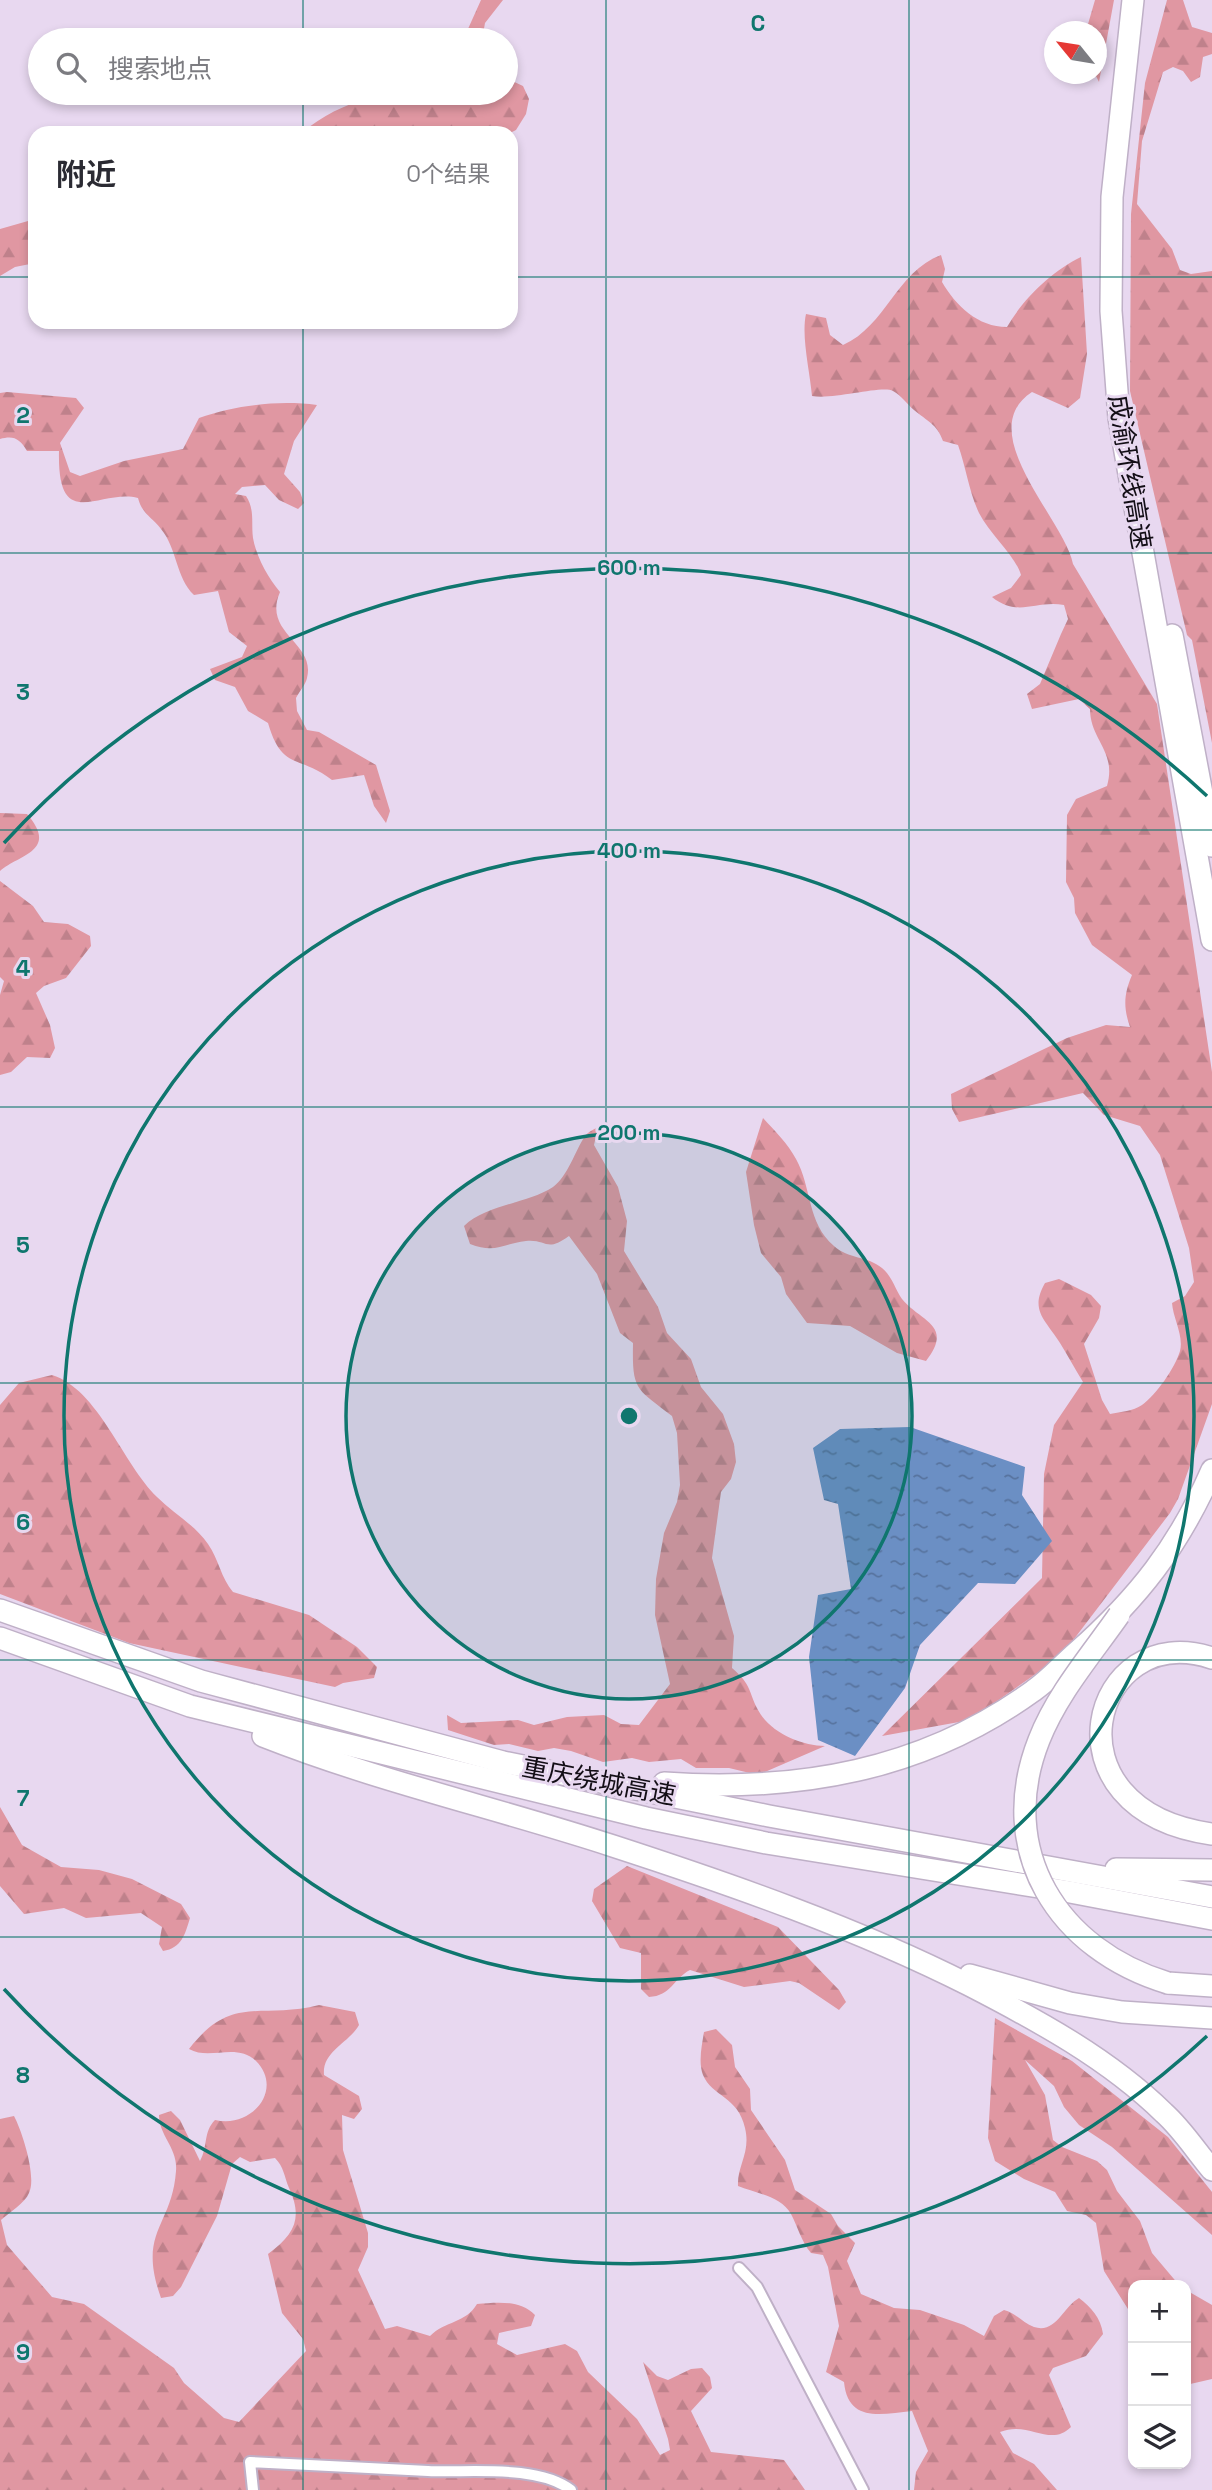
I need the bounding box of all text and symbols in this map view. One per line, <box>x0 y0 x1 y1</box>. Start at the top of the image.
text: C <box>751 8 765 38</box>
north arrow <box>1044 21 1107 84</box>
search box <box>28 28 518 105</box>
icon: search <box>52 48 90 86</box>
text: 搜索地点 <box>108 52 212 86</box>
text: 附近 <box>56 155 116 194</box>
text: 0个结果 <box>406 159 490 189</box>
street label: 成渝环线高速 <box>1101 392 1159 552</box>
text: 2 <box>16 400 30 430</box>
text: 600 m <box>597 554 661 581</box>
text: 3 <box>16 677 30 707</box>
text: 400 m <box>597 837 661 864</box>
text: 4 <box>16 953 31 983</box>
text: 200 m <box>598 1119 660 1146</box>
text: 5 <box>16 1230 30 1260</box>
centre of rings <box>617 1404 641 1428</box>
text: 6 <box>16 1507 30 1537</box>
street label: 重庆绕城高速 <box>519 1749 679 1813</box>
text: 7 <box>17 1783 30 1813</box>
text: 8 <box>16 2060 30 2090</box>
map controls <box>1128 2280 1191 2469</box>
button: + <box>1128 2280 1191 2343</box>
text: 9 <box>16 2337 30 2367</box>
button: − <box>1128 2343 1191 2406</box>
button: layers <box>1128 2406 1191 2469</box>

